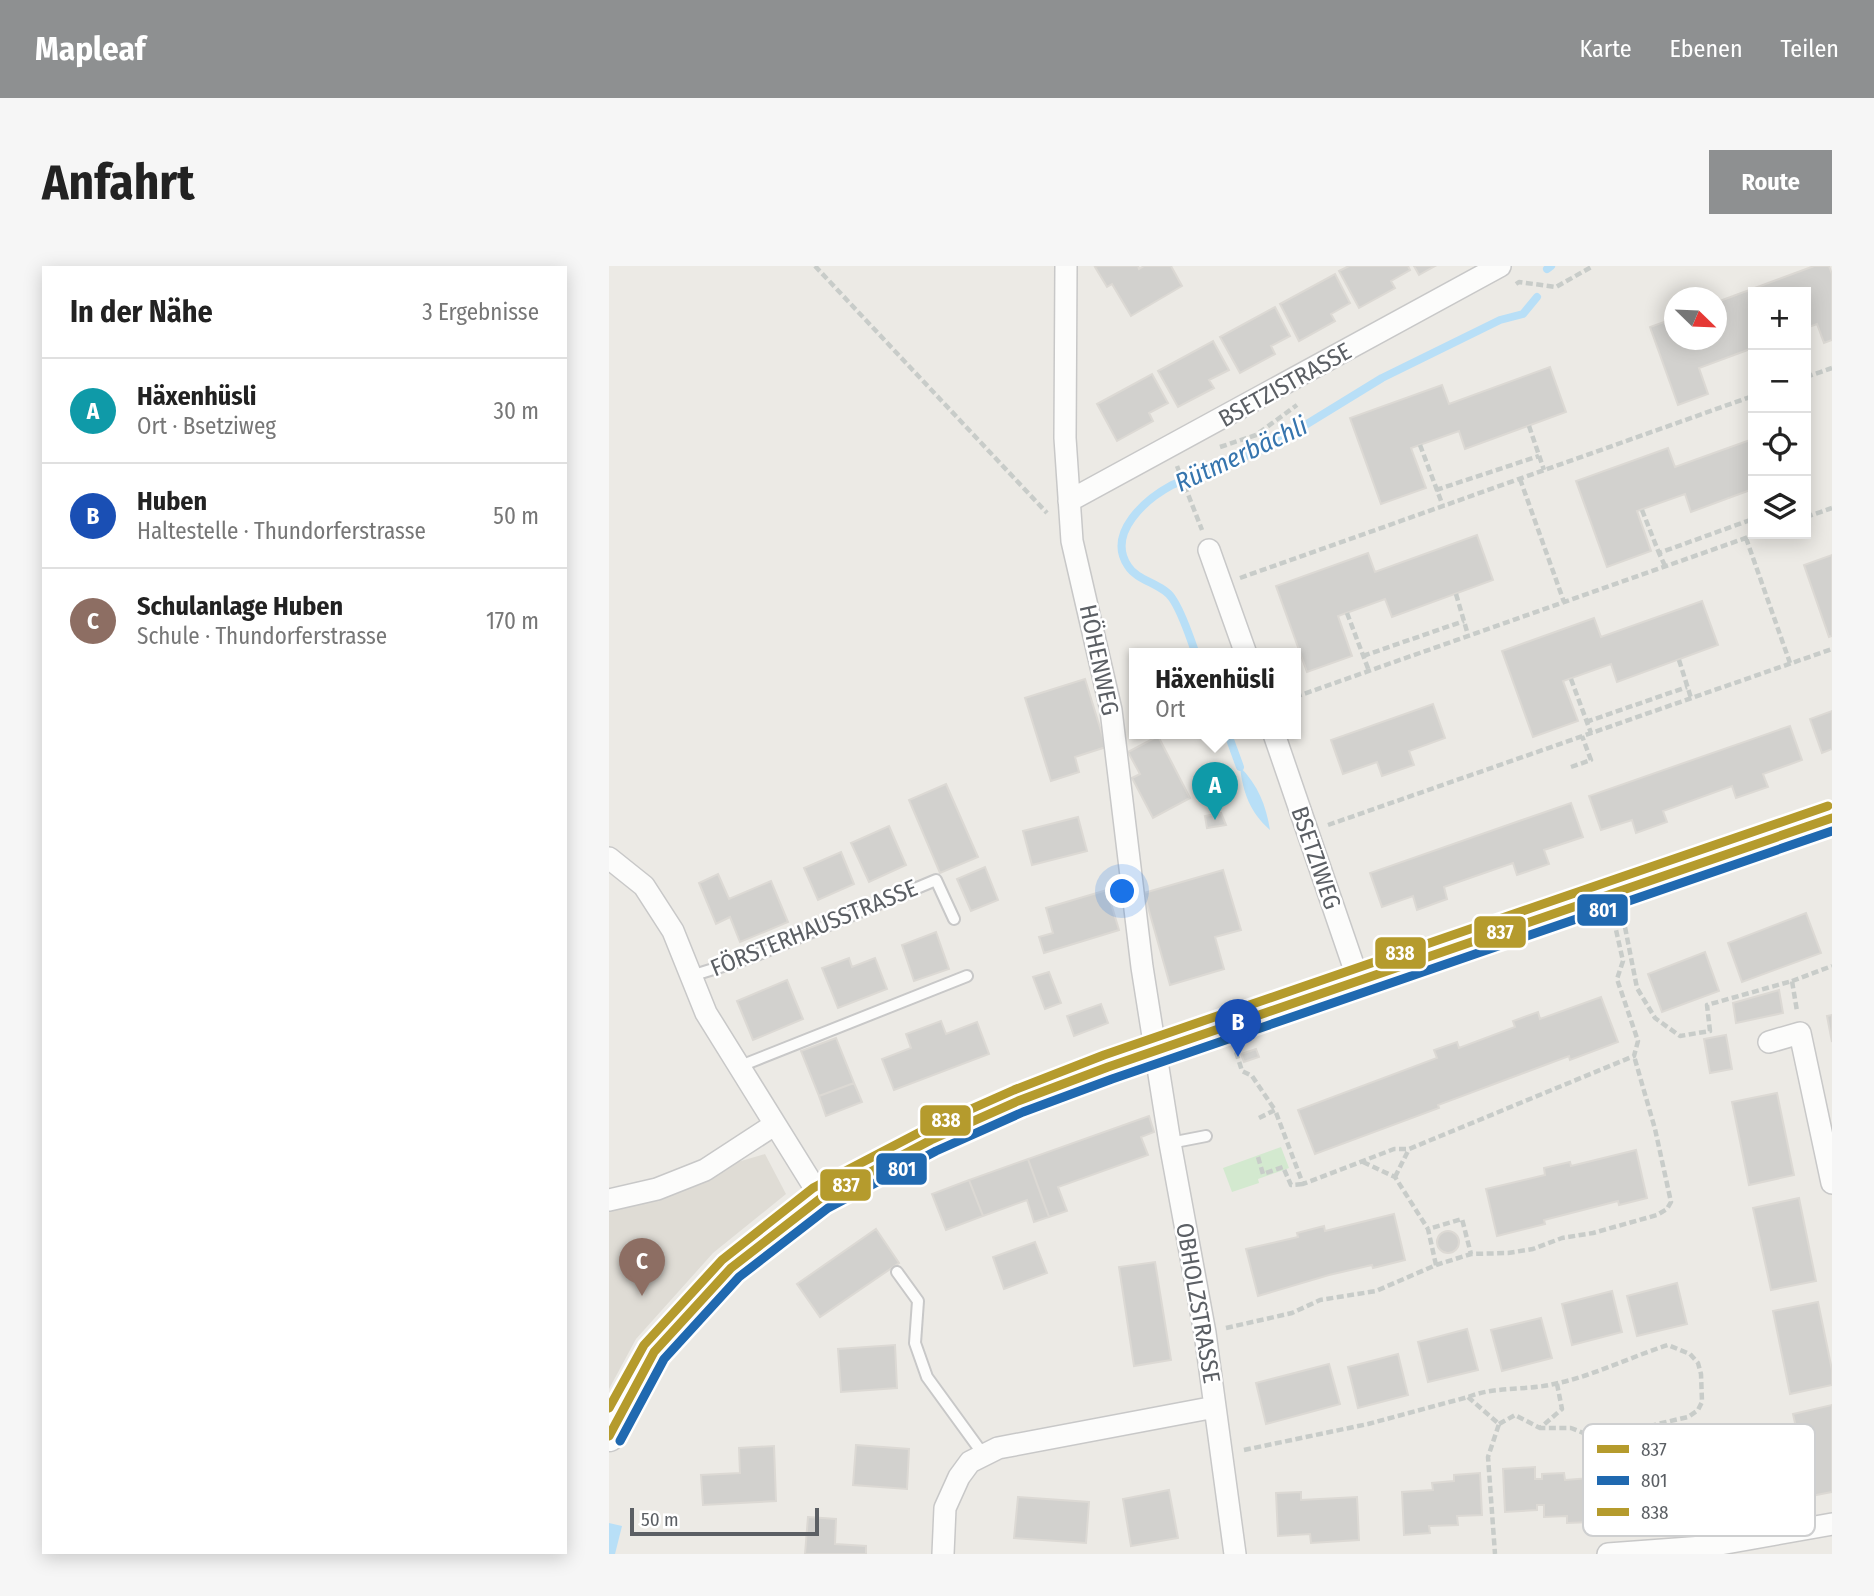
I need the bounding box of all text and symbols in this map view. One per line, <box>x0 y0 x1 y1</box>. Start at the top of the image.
text: Mapleaf <box>35 29 146 69</box>
text: Karte <box>1580 35 1632 63</box>
text: Ebenen <box>1670 35 1743 63</box>
text: Teilen <box>1781 35 1839 63</box>
button: Route <box>1709 150 1832 214</box>
text: Anfahrt <box>42 153 195 212</box>
north arrow <box>1664 287 1727 350</box>
map controls <box>1748 287 1811 539</box>
button: + <box>1748 287 1811 350</box>
text: In der Nähe <box>70 294 213 330</box>
text: 3 Ergebnisse <box>422 298 539 326</box>
street label: BSETZISTRASSE <box>1214 337 1356 433</box>
button: − <box>1748 350 1811 413</box>
text: Häxenhüsli <box>137 381 257 412</box>
text: A <box>87 397 99 425</box>
text: 30 m <box>494 397 539 425</box>
water label: Rütmerbächli <box>1170 410 1313 499</box>
text: Ort · Bsetziweg <box>137 412 276 440</box>
button: locate <box>1748 413 1811 476</box>
button: layers <box>1748 476 1811 539</box>
text: Huben <box>137 486 207 517</box>
text: B <box>87 502 99 530</box>
text: 50 m <box>493 502 539 530</box>
text: Haltestelle · Thundorferstrasse <box>137 517 426 545</box>
text: Schulanlage Huben <box>137 591 343 622</box>
street label: HÖHENWEG <box>1074 602 1124 718</box>
text: C <box>87 607 99 635</box>
text: 170 m <box>486 607 539 635</box>
text: Schule · Thundorferstrasse <box>137 622 387 650</box>
popup <box>1129 648 1301 739</box>
text: Häxenhüsli <box>1155 664 1275 695</box>
text: Ort <box>1155 695 1185 723</box>
pin: A <box>1192 762 1238 820</box>
street label: BSETZIWEG <box>1285 803 1347 913</box>
street label: FÖRSTERHAUSSTRASSE <box>707 874 921 982</box>
your location <box>1105 874 1139 908</box>
line badge: 801 <box>1576 893 1629 927</box>
text: 801 <box>1589 899 1617 922</box>
line badge: 837 <box>1473 915 1527 949</box>
text: 837 <box>1486 921 1514 944</box>
line badge: 838 <box>1374 936 1427 970</box>
text: 838 <box>1385 942 1415 965</box>
pin: B <box>1215 999 1261 1057</box>
line badge: 838 <box>919 1104 972 1137</box>
text: 838 <box>931 1109 961 1132</box>
line badge: 801 <box>875 1152 928 1186</box>
text: 801 <box>888 1158 916 1181</box>
line badge: 837 <box>819 1168 872 1202</box>
text: 837 <box>832 1174 860 1197</box>
street label: OBHOLZSTRASSE <box>1170 1221 1226 1385</box>
pin: C <box>619 1238 665 1296</box>
legend <box>1583 1424 1815 1536</box>
text: 837 <box>1641 1438 1667 1461</box>
text: 801 <box>1641 1469 1667 1492</box>
text: 838 <box>1641 1501 1669 1524</box>
scale bar <box>630 1505 819 1537</box>
text: 50 m <box>641 1508 679 1531</box>

